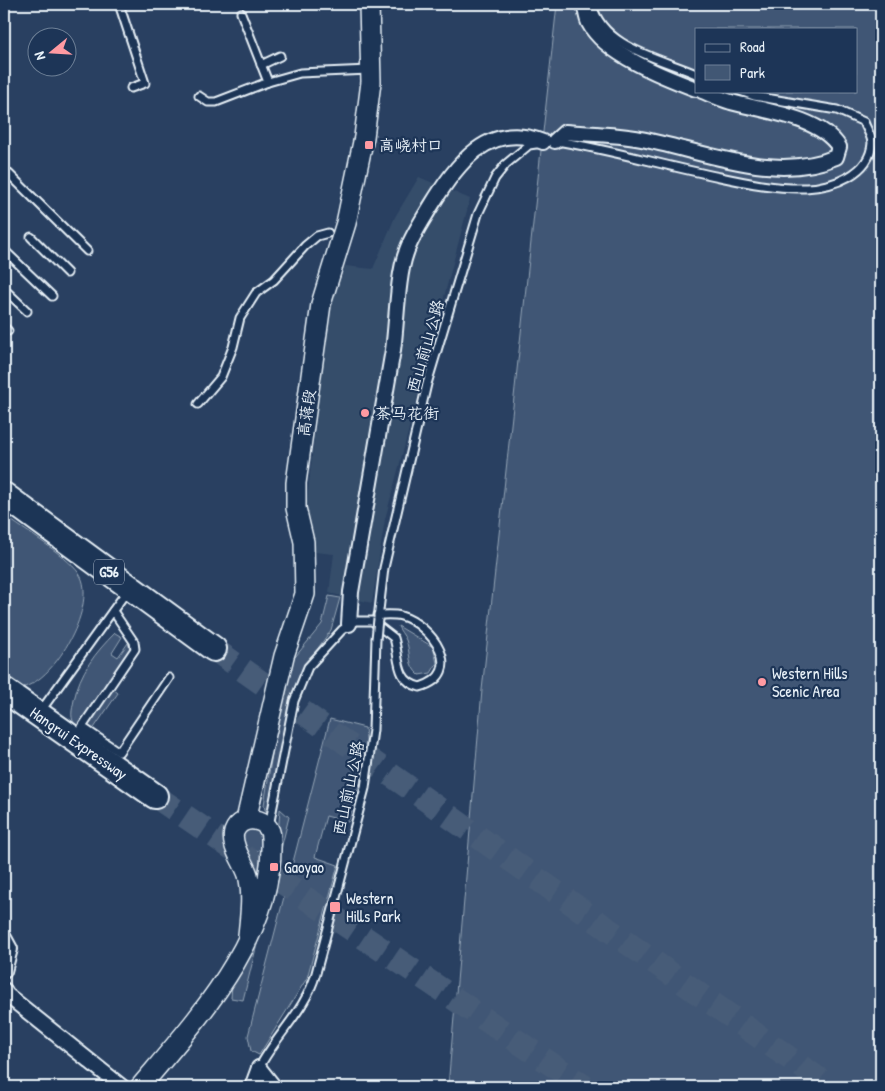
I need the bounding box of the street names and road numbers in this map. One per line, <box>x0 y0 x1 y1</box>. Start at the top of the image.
street label: 西山前山公路 <box>401 297 449 395</box>
street label: 高蒋段 <box>292 388 320 438</box>
road number: G56 <box>94 560 124 584</box>
street label: Hangrui Expressway <box>26 701 132 785</box>
street label: 西山前山公路 <box>327 739 369 837</box>

